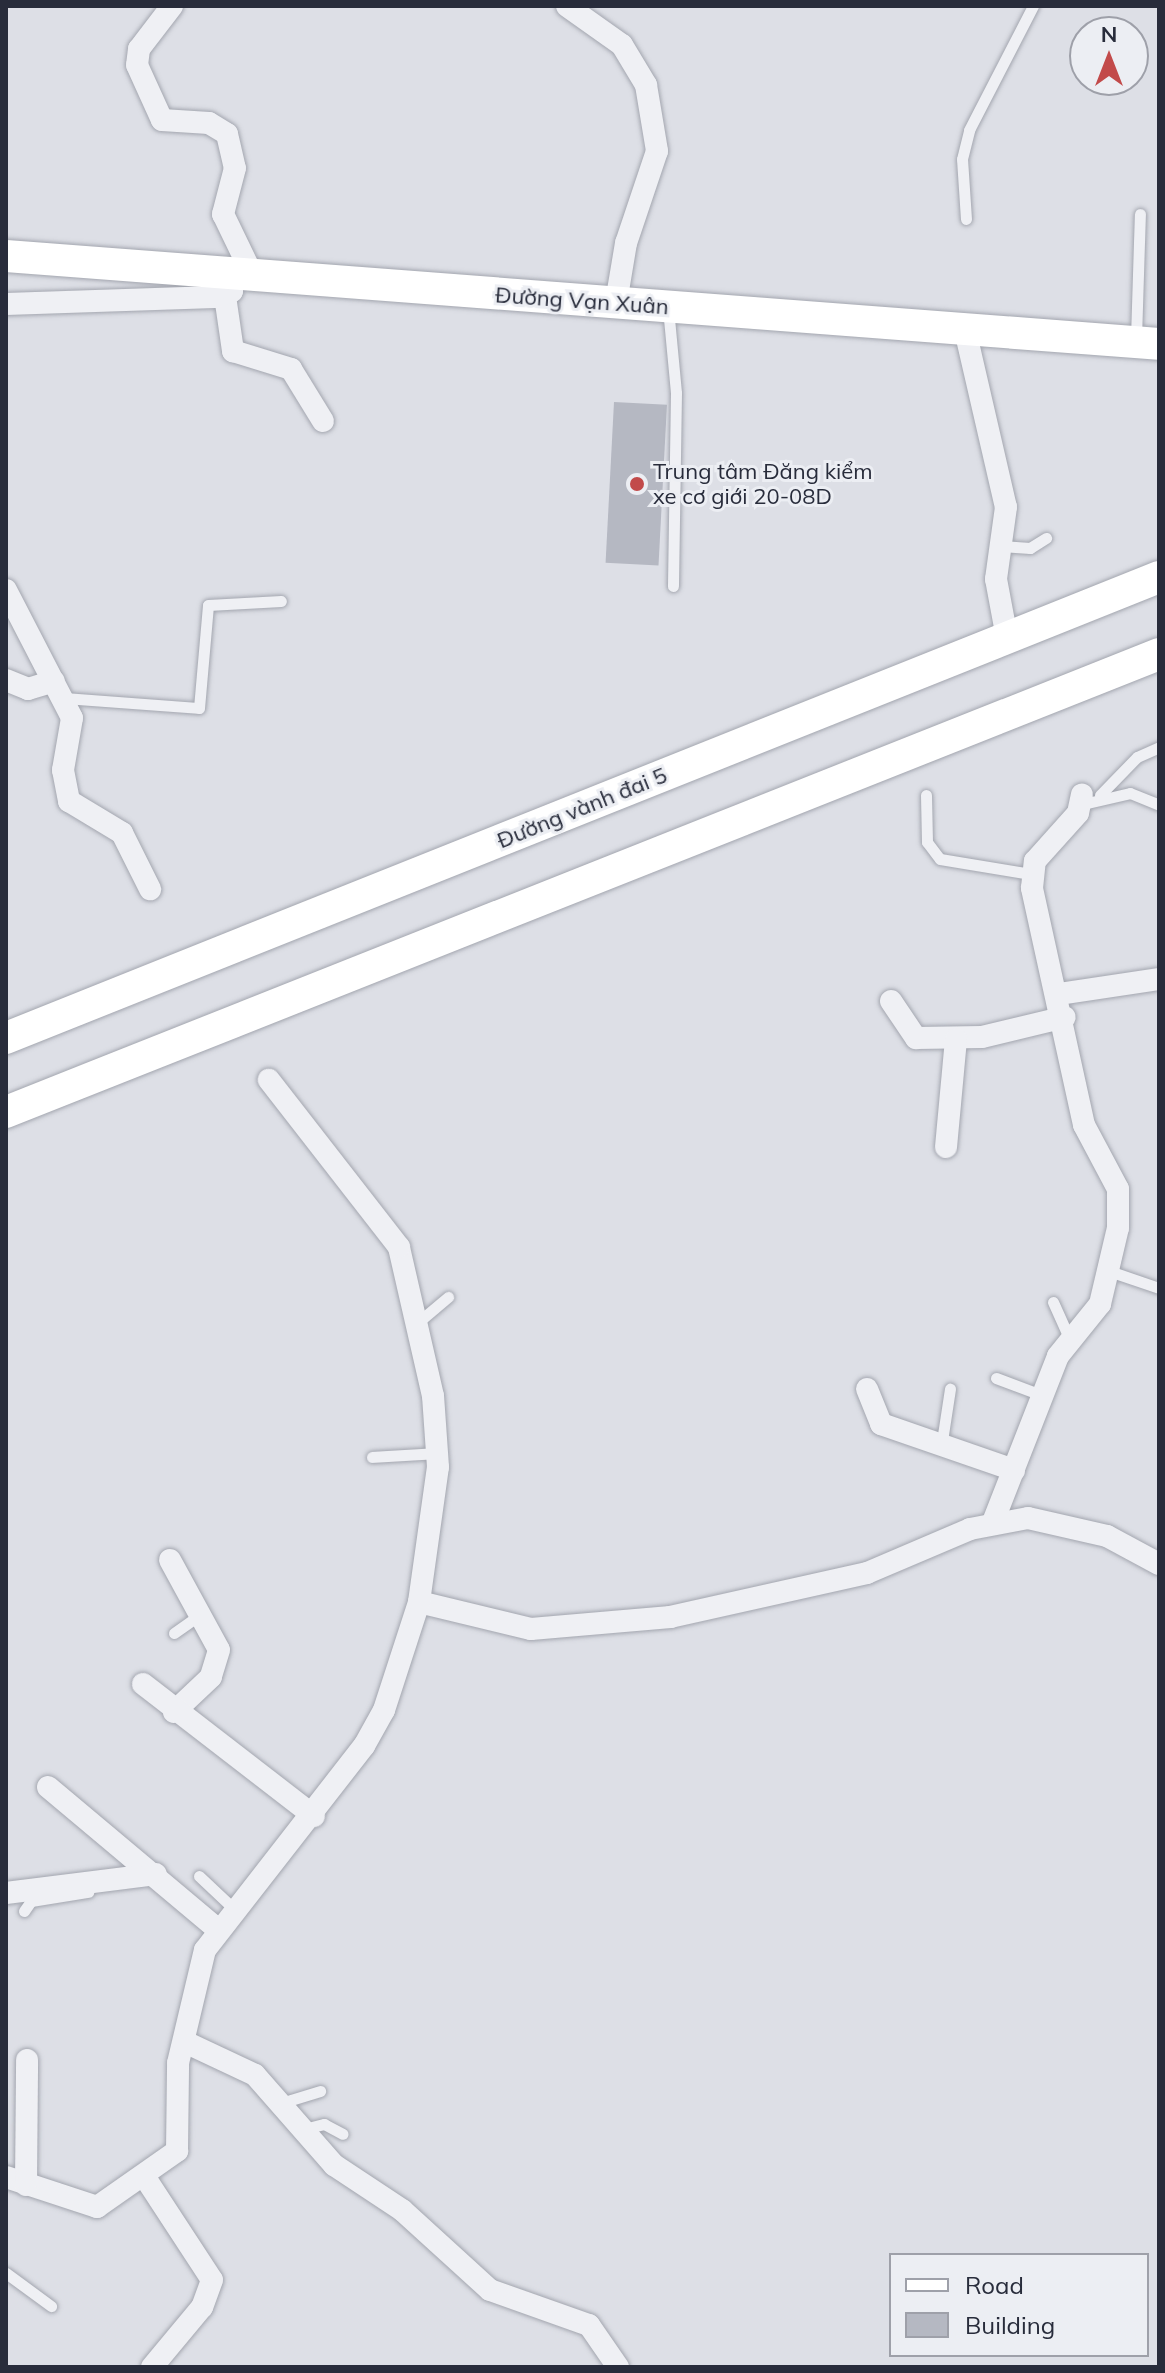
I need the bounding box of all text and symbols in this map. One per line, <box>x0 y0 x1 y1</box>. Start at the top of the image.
north arrow <box>1069 16 1149 96</box>
text: N <box>1101 20 1117 48</box>
street label: Đường Vạn Xuân <box>494 282 670 320</box>
place label: Trung tâm Đăng kiểm xe cơ giới 20-08D <box>653 458 873 510</box>
marker: Trung tâm Đăng kiểm xe cơ giới 20-08D <box>628 475 646 493</box>
street label: Đường vành đai 5 <box>493 762 671 854</box>
legend <box>889 2253 1149 2357</box>
text: Road <box>965 2270 1024 2300</box>
text: Building <box>965 2310 1055 2340</box>

